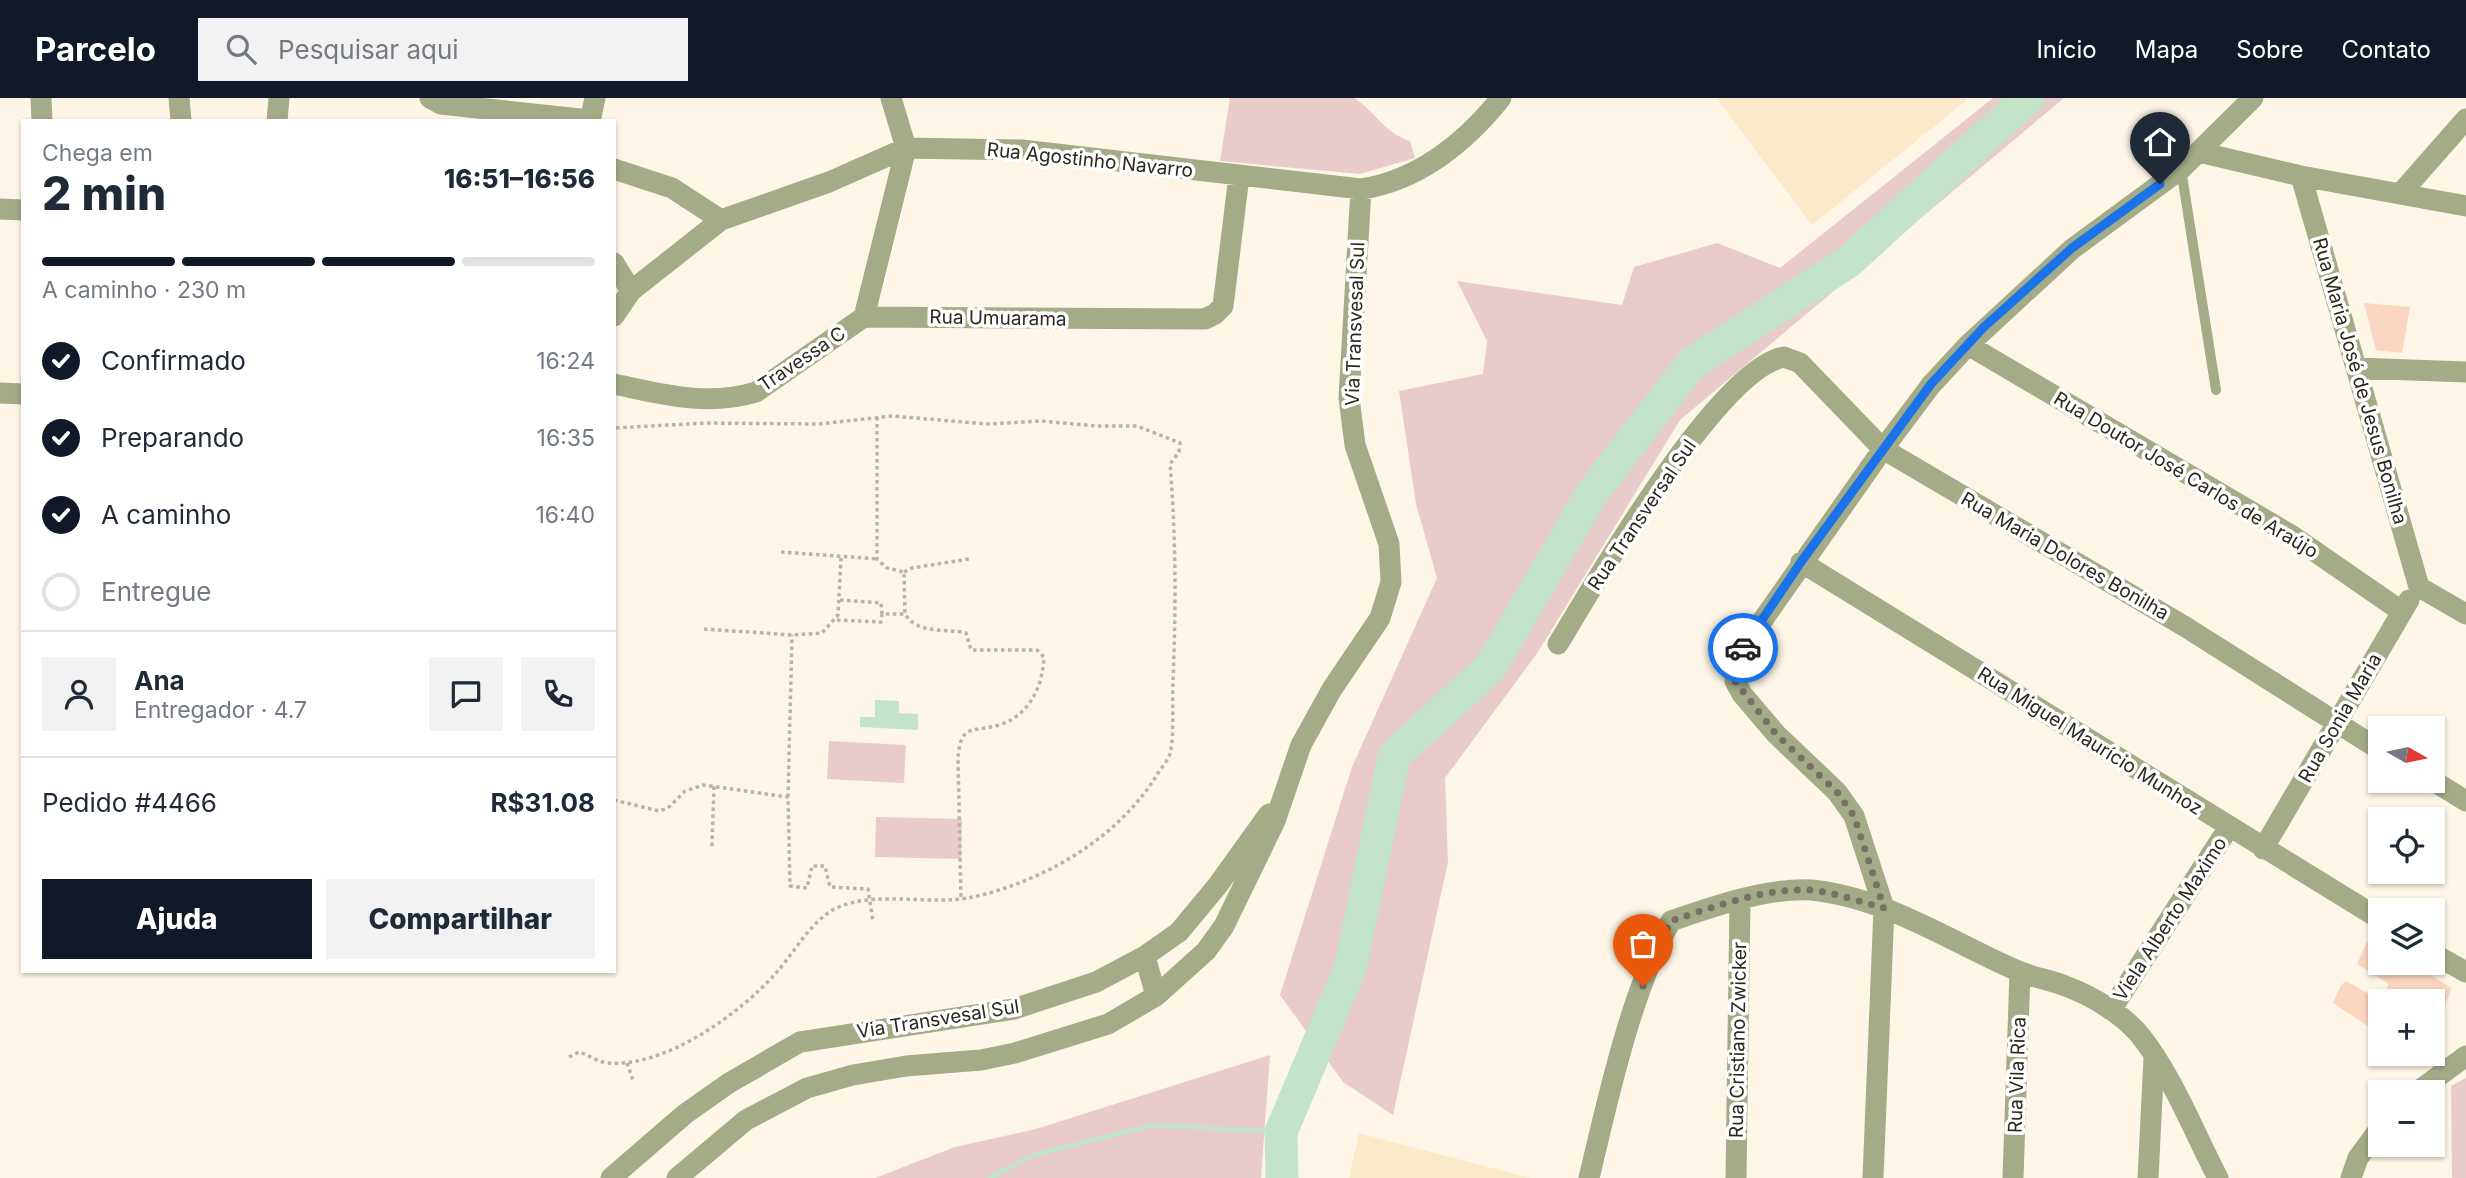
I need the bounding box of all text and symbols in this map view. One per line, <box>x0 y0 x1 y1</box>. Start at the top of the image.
search box <box>198 18 688 81</box>
text: Parcelo <box>35 29 156 69</box>
icon: search <box>222 30 260 68</box>
text: Pesquisar aqui <box>278 34 459 65</box>
text: Início <box>2036 35 2097 64</box>
text: Mapa <box>2135 35 2198 64</box>
text: Sobre <box>2236 35 2303 64</box>
text: Contato <box>2341 35 2431 64</box>
pin <box>2130 112 2190 184</box>
icon: home <box>2141 123 2179 161</box>
street label: Rua Agostinho Navarro <box>986 138 1194 182</box>
text: Chega em <box>42 139 153 167</box>
text: 16:51–16:56 <box>444 163 595 194</box>
text: 2 min <box>42 165 166 221</box>
street label: Rua Maria José de Jesus Bonilha <box>2308 235 2412 527</box>
street label: Via Transvesal Sul <box>1341 242 1369 406</box>
text: A caminho · 230 m <box>42 276 246 304</box>
street label: Rua Umuarama <box>929 305 1067 331</box>
street label: Travessa C <box>754 321 850 397</box>
icon: check <box>42 342 80 380</box>
text: Confirmado <box>101 345 246 376</box>
text: 16:24 <box>536 347 595 375</box>
street label: Rua Doutor José Carlos de Araújo <box>2050 387 2322 563</box>
icon: check <box>42 419 80 457</box>
text: Preparando <box>101 422 244 453</box>
text: 16:35 <box>537 424 595 452</box>
street label: Rua Transversal Sul <box>1583 435 1701 595</box>
street label: Rua Maria Dolores Bonilha <box>1957 487 2173 625</box>
icon: check <box>42 496 80 534</box>
text: A caminho <box>101 499 231 530</box>
text: 16:40 <box>535 501 595 529</box>
text: Entregue <box>101 576 212 607</box>
courier <box>1708 613 1778 683</box>
icon: car <box>1724 629 1762 667</box>
street label: Rua Sonia Maria <box>2294 649 2386 787</box>
button: person <box>42 657 116 731</box>
button: chat <box>429 657 503 731</box>
button: phone <box>521 657 595 731</box>
street label: Rua Miguel Maurício Munhoz <box>1973 662 2207 820</box>
text: Ana <box>134 665 185 696</box>
text: Entregador · 4.7 <box>134 696 307 724</box>
north arrow <box>2368 716 2445 793</box>
map controls <box>2368 716 2445 1157</box>
text: Pedido #4466 <box>42 787 217 818</box>
text: R$31.08 <box>491 787 595 818</box>
button: locate <box>2368 807 2445 884</box>
street label: Viela Alberto Maximo <box>2108 833 2232 1005</box>
button: Ajuda <box>42 879 312 959</box>
button: Compartilhar <box>326 879 595 959</box>
button: layers <box>2368 898 2445 975</box>
pin <box>1613 914 1673 986</box>
icon: bag <box>1624 925 1662 963</box>
street label: Rua Cristiano Zwicker <box>1725 942 1751 1138</box>
button: + <box>2368 989 2445 1066</box>
street label: Via Transvesal Sul <box>855 995 1021 1043</box>
street label: Rua Vila Rica <box>2003 1016 2031 1134</box>
button: − <box>2368 1080 2445 1157</box>

